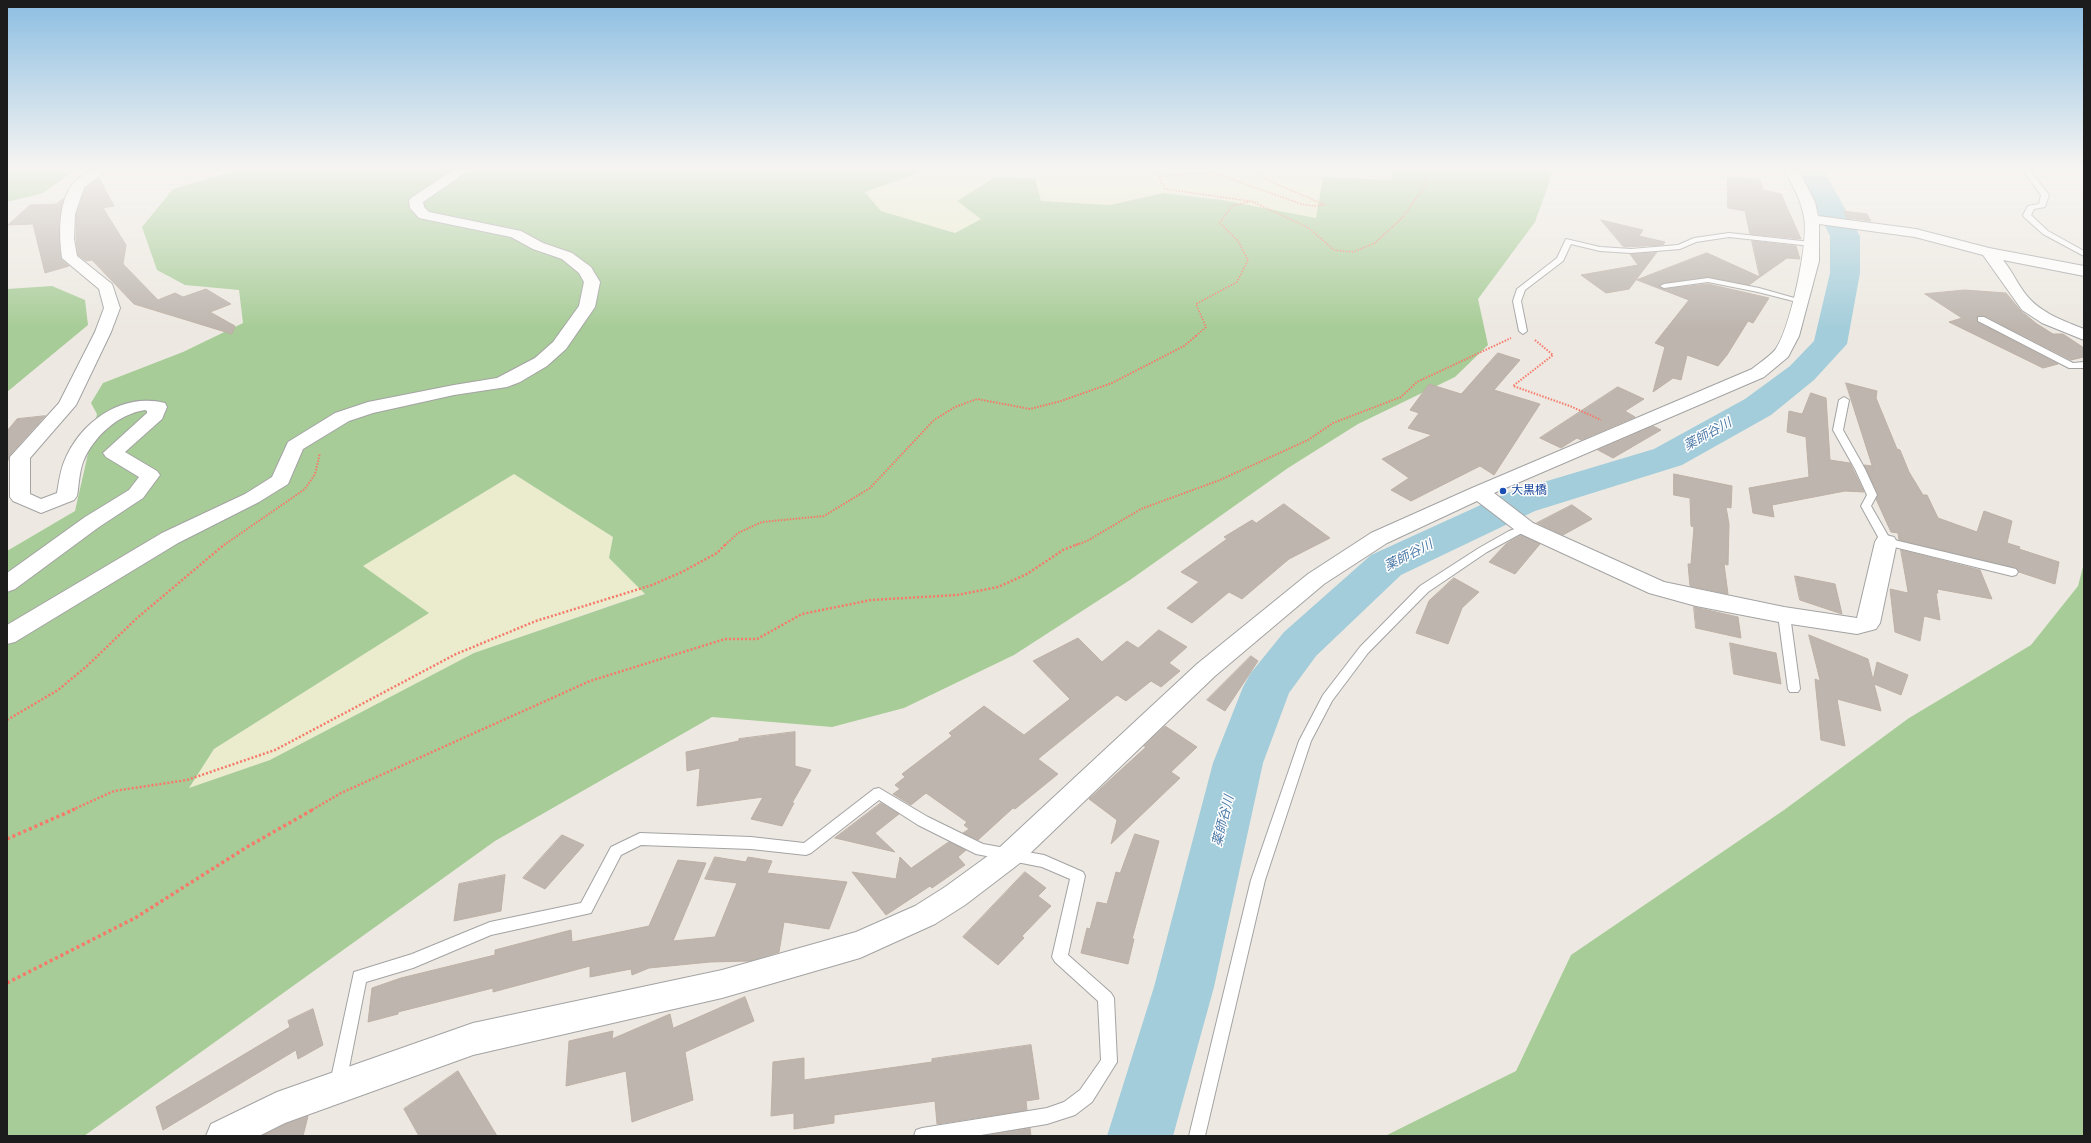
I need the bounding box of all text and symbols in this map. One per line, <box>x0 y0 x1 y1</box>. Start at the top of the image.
water label: 薬師谷川 <box>1681 416 1735 454</box>
place label: 大黒橋 <box>1511 484 1547 498</box>
marker: 大黒橋 <box>1498 486 1508 496</box>
water label: 薬師谷川 <box>1382 537 1436 575</box>
water label: 薬師谷川 <box>1210 794 1238 848</box>

